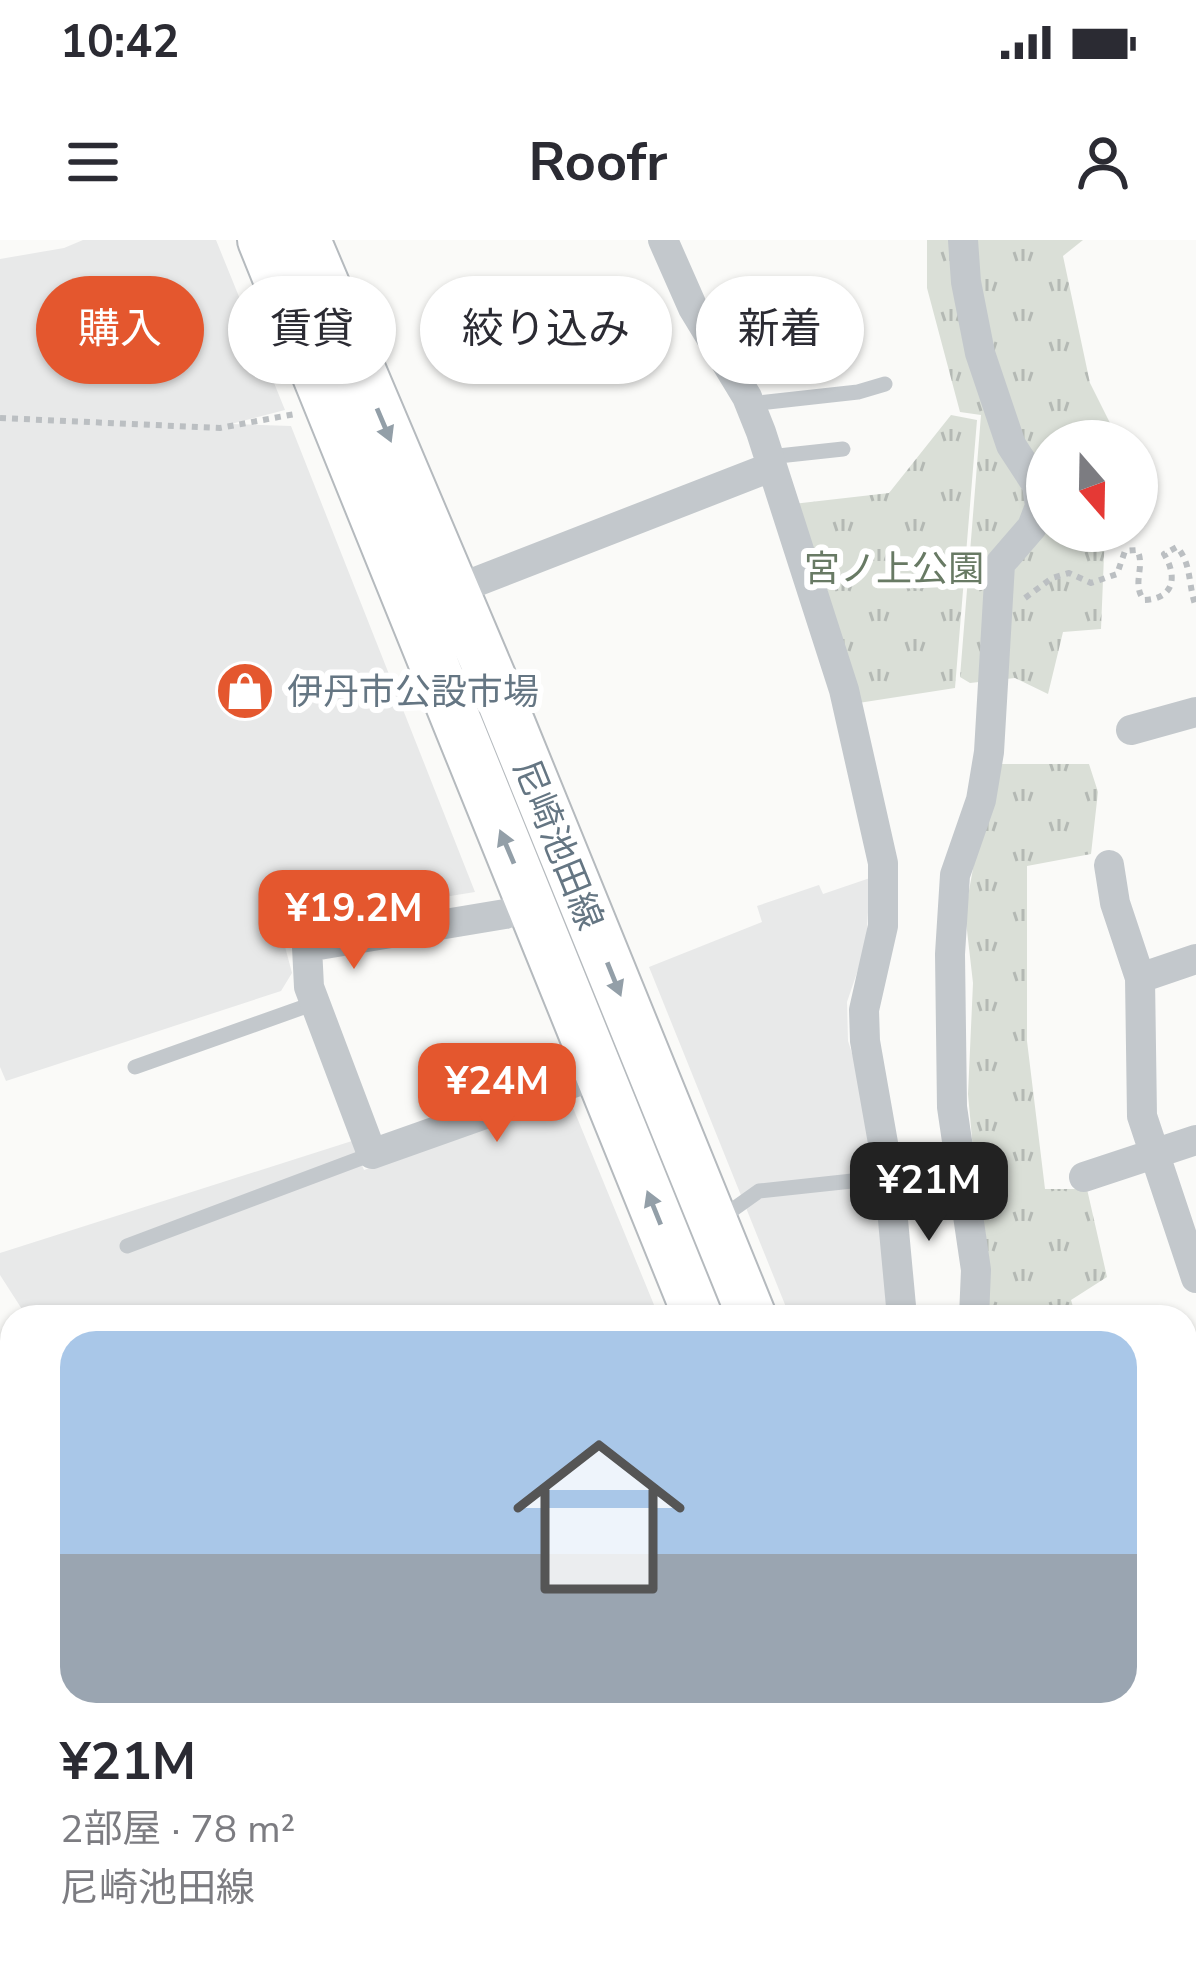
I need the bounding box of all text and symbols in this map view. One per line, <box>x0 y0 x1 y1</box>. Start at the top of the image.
text: 10:42 <box>60 12 179 73</box>
text: Roofr <box>528 125 668 199</box>
icon: menu <box>60 129 126 195</box>
icon: person <box>1070 129 1136 195</box>
chip: 購入 <box>36 276 204 384</box>
chip: 賃貸 <box>228 276 396 384</box>
chip: 絞り込み <box>420 276 672 384</box>
chip: 新着 <box>696 276 864 384</box>
one-way arrow <box>375 408 395 443</box>
north arrow <box>1026 420 1158 552</box>
map controls <box>1026 420 1158 552</box>
park label: 宮ノ上公園 <box>804 545 984 594</box>
shop icon: 伊丹市公設市場 <box>214 660 276 722</box>
place label: 伊丹市公設市場 <box>287 668 539 717</box>
street label: 尼崎池田線 <box>501 752 614 937</box>
one-way arrow <box>496 830 516 865</box>
pin: ¥19.2M <box>256 870 452 972</box>
text: ¥19.2M <box>285 882 423 935</box>
one-way arrow <box>605 962 624 998</box>
pin: ¥24M <box>426 1043 568 1145</box>
text: ¥24M <box>445 1055 549 1108</box>
pin: ¥21M <box>858 1142 1000 1244</box>
text: ¥21M <box>877 1154 981 1207</box>
one-way arrow <box>644 1190 663 1226</box>
icon: home <box>491 1409 707 1625</box>
text: ¥21M <box>60 1727 196 1797</box>
text: 2部屋 · 78 m² <box>60 1803 295 1856</box>
text: 尼崎池田線 <box>60 1862 255 1915</box>

